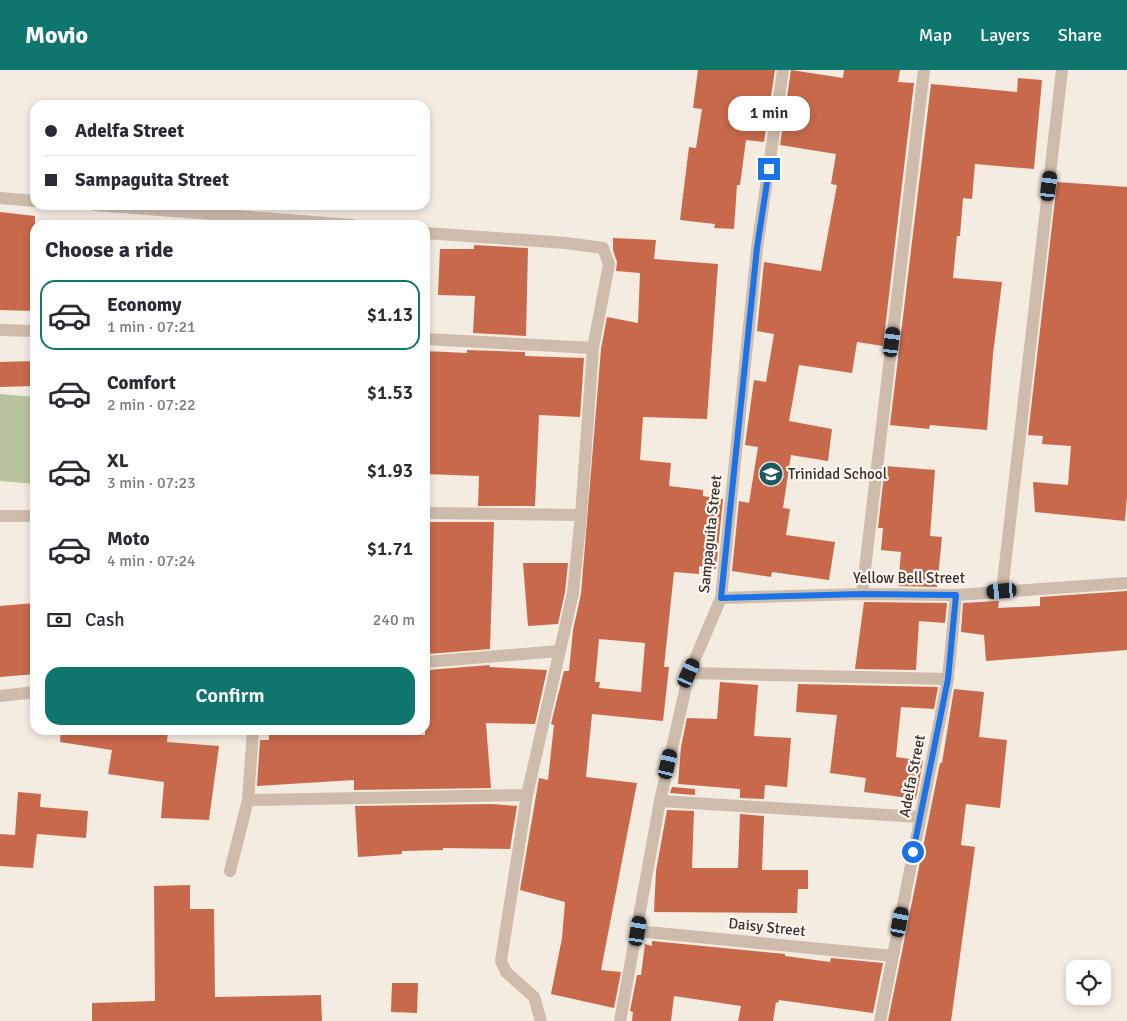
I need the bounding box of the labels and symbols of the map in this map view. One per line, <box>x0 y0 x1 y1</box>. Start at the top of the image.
callout: 1 min <box>728 97 810 132</box>
route end <box>758 158 780 180</box>
car <box>1039 170 1058 202</box>
car <box>882 326 901 358</box>
school or university icon: Trinidad School <box>758 461 784 487</box>
place label: Trinidad School <box>788 465 887 483</box>
street label: Sampaguita Street <box>695 474 725 594</box>
street label: Yellow Bell Street <box>853 569 965 587</box>
car <box>986 582 1017 600</box>
car <box>676 656 701 690</box>
street label: Adelfa Street <box>895 733 929 819</box>
car <box>657 748 678 780</box>
route start <box>902 841 924 863</box>
car <box>889 906 910 938</box>
street label: Daisy Street <box>728 914 806 940</box>
car <box>628 915 647 947</box>

